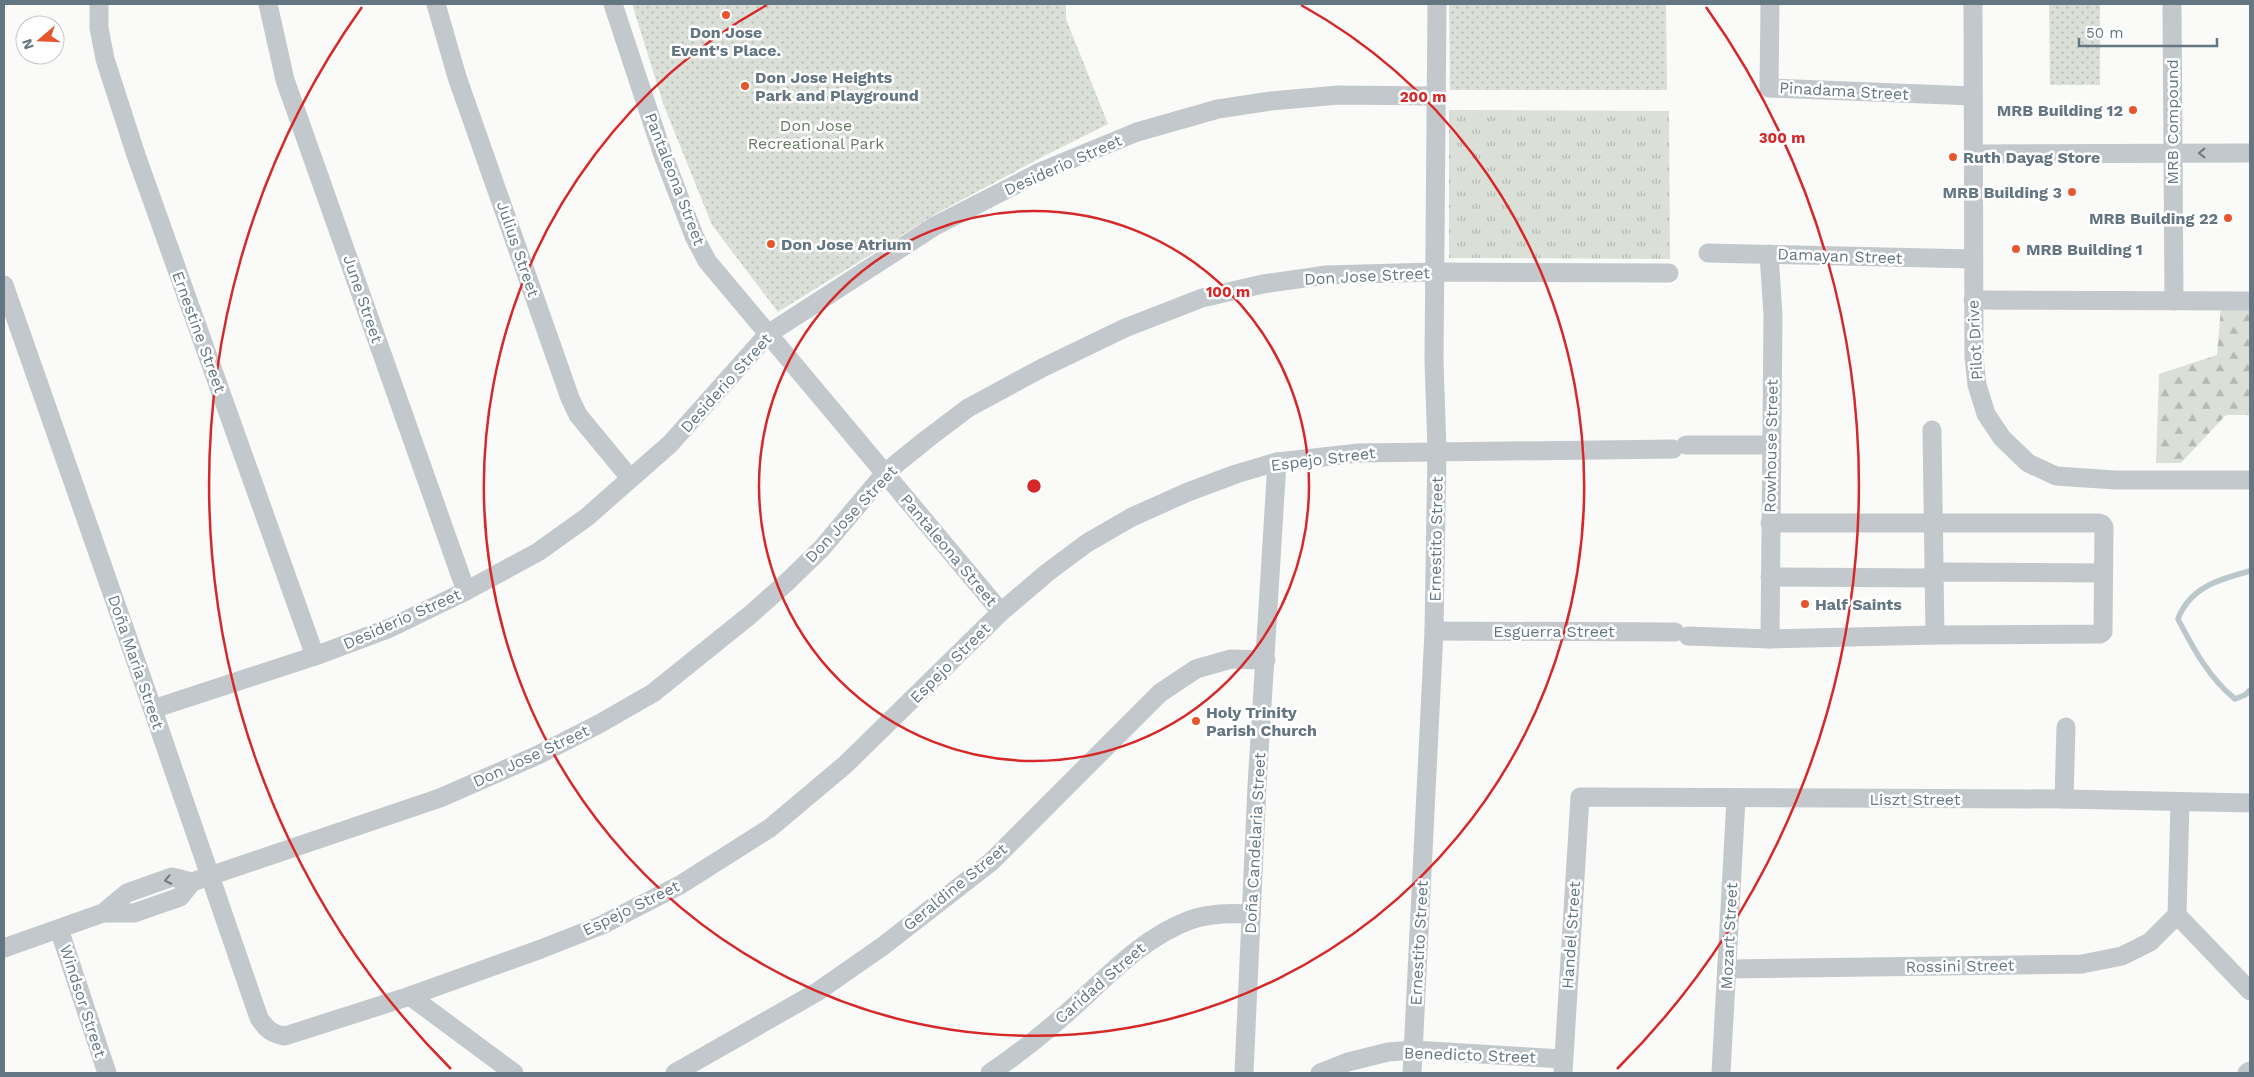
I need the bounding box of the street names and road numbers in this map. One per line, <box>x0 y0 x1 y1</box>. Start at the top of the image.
street label: MRB Compound <box>2163 59 2182 185</box>
street label: Pinadama Street <box>1779 78 1910 104</box>
street label: Pantaleona Street <box>641 110 709 248</box>
street label: Desiderio Street <box>1001 130 1125 199</box>
street label: Julius Street <box>493 199 543 300</box>
street label: Damayan Street <box>1777 244 1903 268</box>
street label: June Street <box>339 253 387 346</box>
street label: Don Jose Street <box>1304 263 1431 289</box>
street label: Ernestine Street <box>168 269 230 396</box>
street label: Pilot Drive <box>1963 299 1987 381</box>
street label: Desiderio Street <box>677 329 776 436</box>
street label: Rowhouse Street <box>1760 379 1782 513</box>
street label: Espejo Street <box>1270 443 1377 475</box>
street label: Don Jose Street <box>801 461 901 567</box>
street label: Ernestito Street <box>1425 476 1447 602</box>
street label: Pantaleona Street <box>897 490 1002 610</box>
street label: Desiderio Street <box>340 584 464 653</box>
street label: Doña Maria Street <box>104 592 168 732</box>
street label: Espejo Street <box>906 619 994 707</box>
street label: Esguerra Street <box>1493 622 1615 641</box>
street label: Don Jose Street <box>470 721 592 791</box>
street label: Doña Candelaria Street <box>1241 752 1269 934</box>
street label: Liszt Street <box>1869 790 1961 809</box>
street label: Geraldine Street <box>899 839 1011 935</box>
street label: Espejo Street <box>579 876 683 940</box>
street label: Ernestito Street <box>1406 880 1432 1006</box>
street label: Handel Street <box>1558 880 1584 989</box>
street label: Mozart Street <box>1717 882 1741 990</box>
street label: Caridad Street <box>1051 938 1149 1027</box>
street label: Windsor Street <box>56 942 110 1060</box>
street label: Rossini Street <box>1905 956 2015 976</box>
street label: Benedicto Street <box>1404 1043 1537 1067</box>

